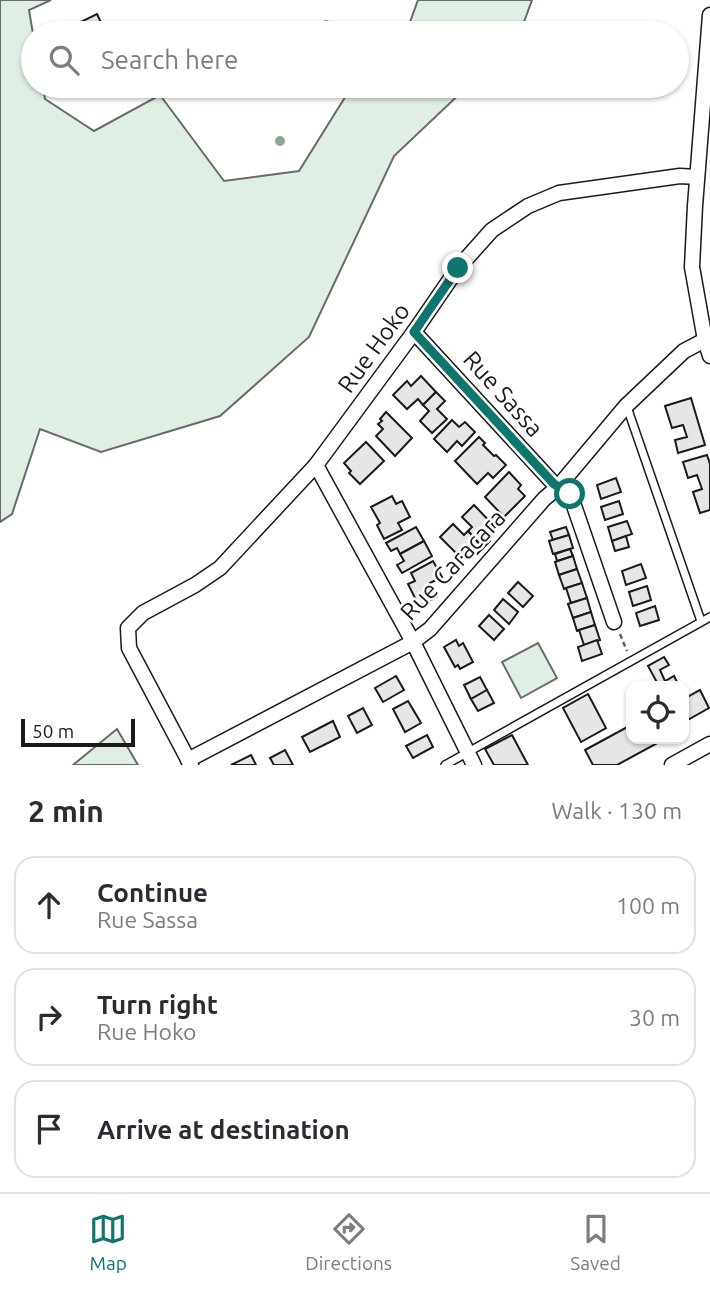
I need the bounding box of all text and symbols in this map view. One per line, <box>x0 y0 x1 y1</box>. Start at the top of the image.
search box <box>21 21 689 98</box>
icon: search <box>45 41 83 79</box>
text: Search here <box>101 45 238 74</box>
route end <box>442 252 473 283</box>
street label: Rue Hoko <box>332 298 415 398</box>
street label: Rue Sassa <box>458 345 549 442</box>
route start <box>554 478 585 509</box>
street label: Rue Caracara <box>395 504 510 625</box>
map controls <box>626 681 689 744</box>
button: locate <box>626 681 689 744</box>
scale bar <box>21 716 135 748</box>
text: 50 m <box>32 720 74 742</box>
text: 2 min <box>28 794 104 828</box>
text: Walk · 130 m <box>551 798 682 823</box>
text: Continue <box>97 878 208 907</box>
icon: ahead <box>30 886 68 924</box>
text: 100 m <box>616 893 680 918</box>
text: Rue Sassa <box>97 907 198 932</box>
text: Turn right <box>97 990 218 1019</box>
icon: right <box>30 998 68 1036</box>
text: 30 m <box>629 1005 680 1030</box>
text: Rue Hoko <box>97 1019 197 1044</box>
icon: arrive <box>30 1110 68 1148</box>
text: Arrive at destination <box>97 1115 350 1144</box>
tab: Map <box>89 1210 127 1274</box>
tab: Directions <box>305 1210 392 1274</box>
tab: Saved <box>570 1210 621 1274</box>

